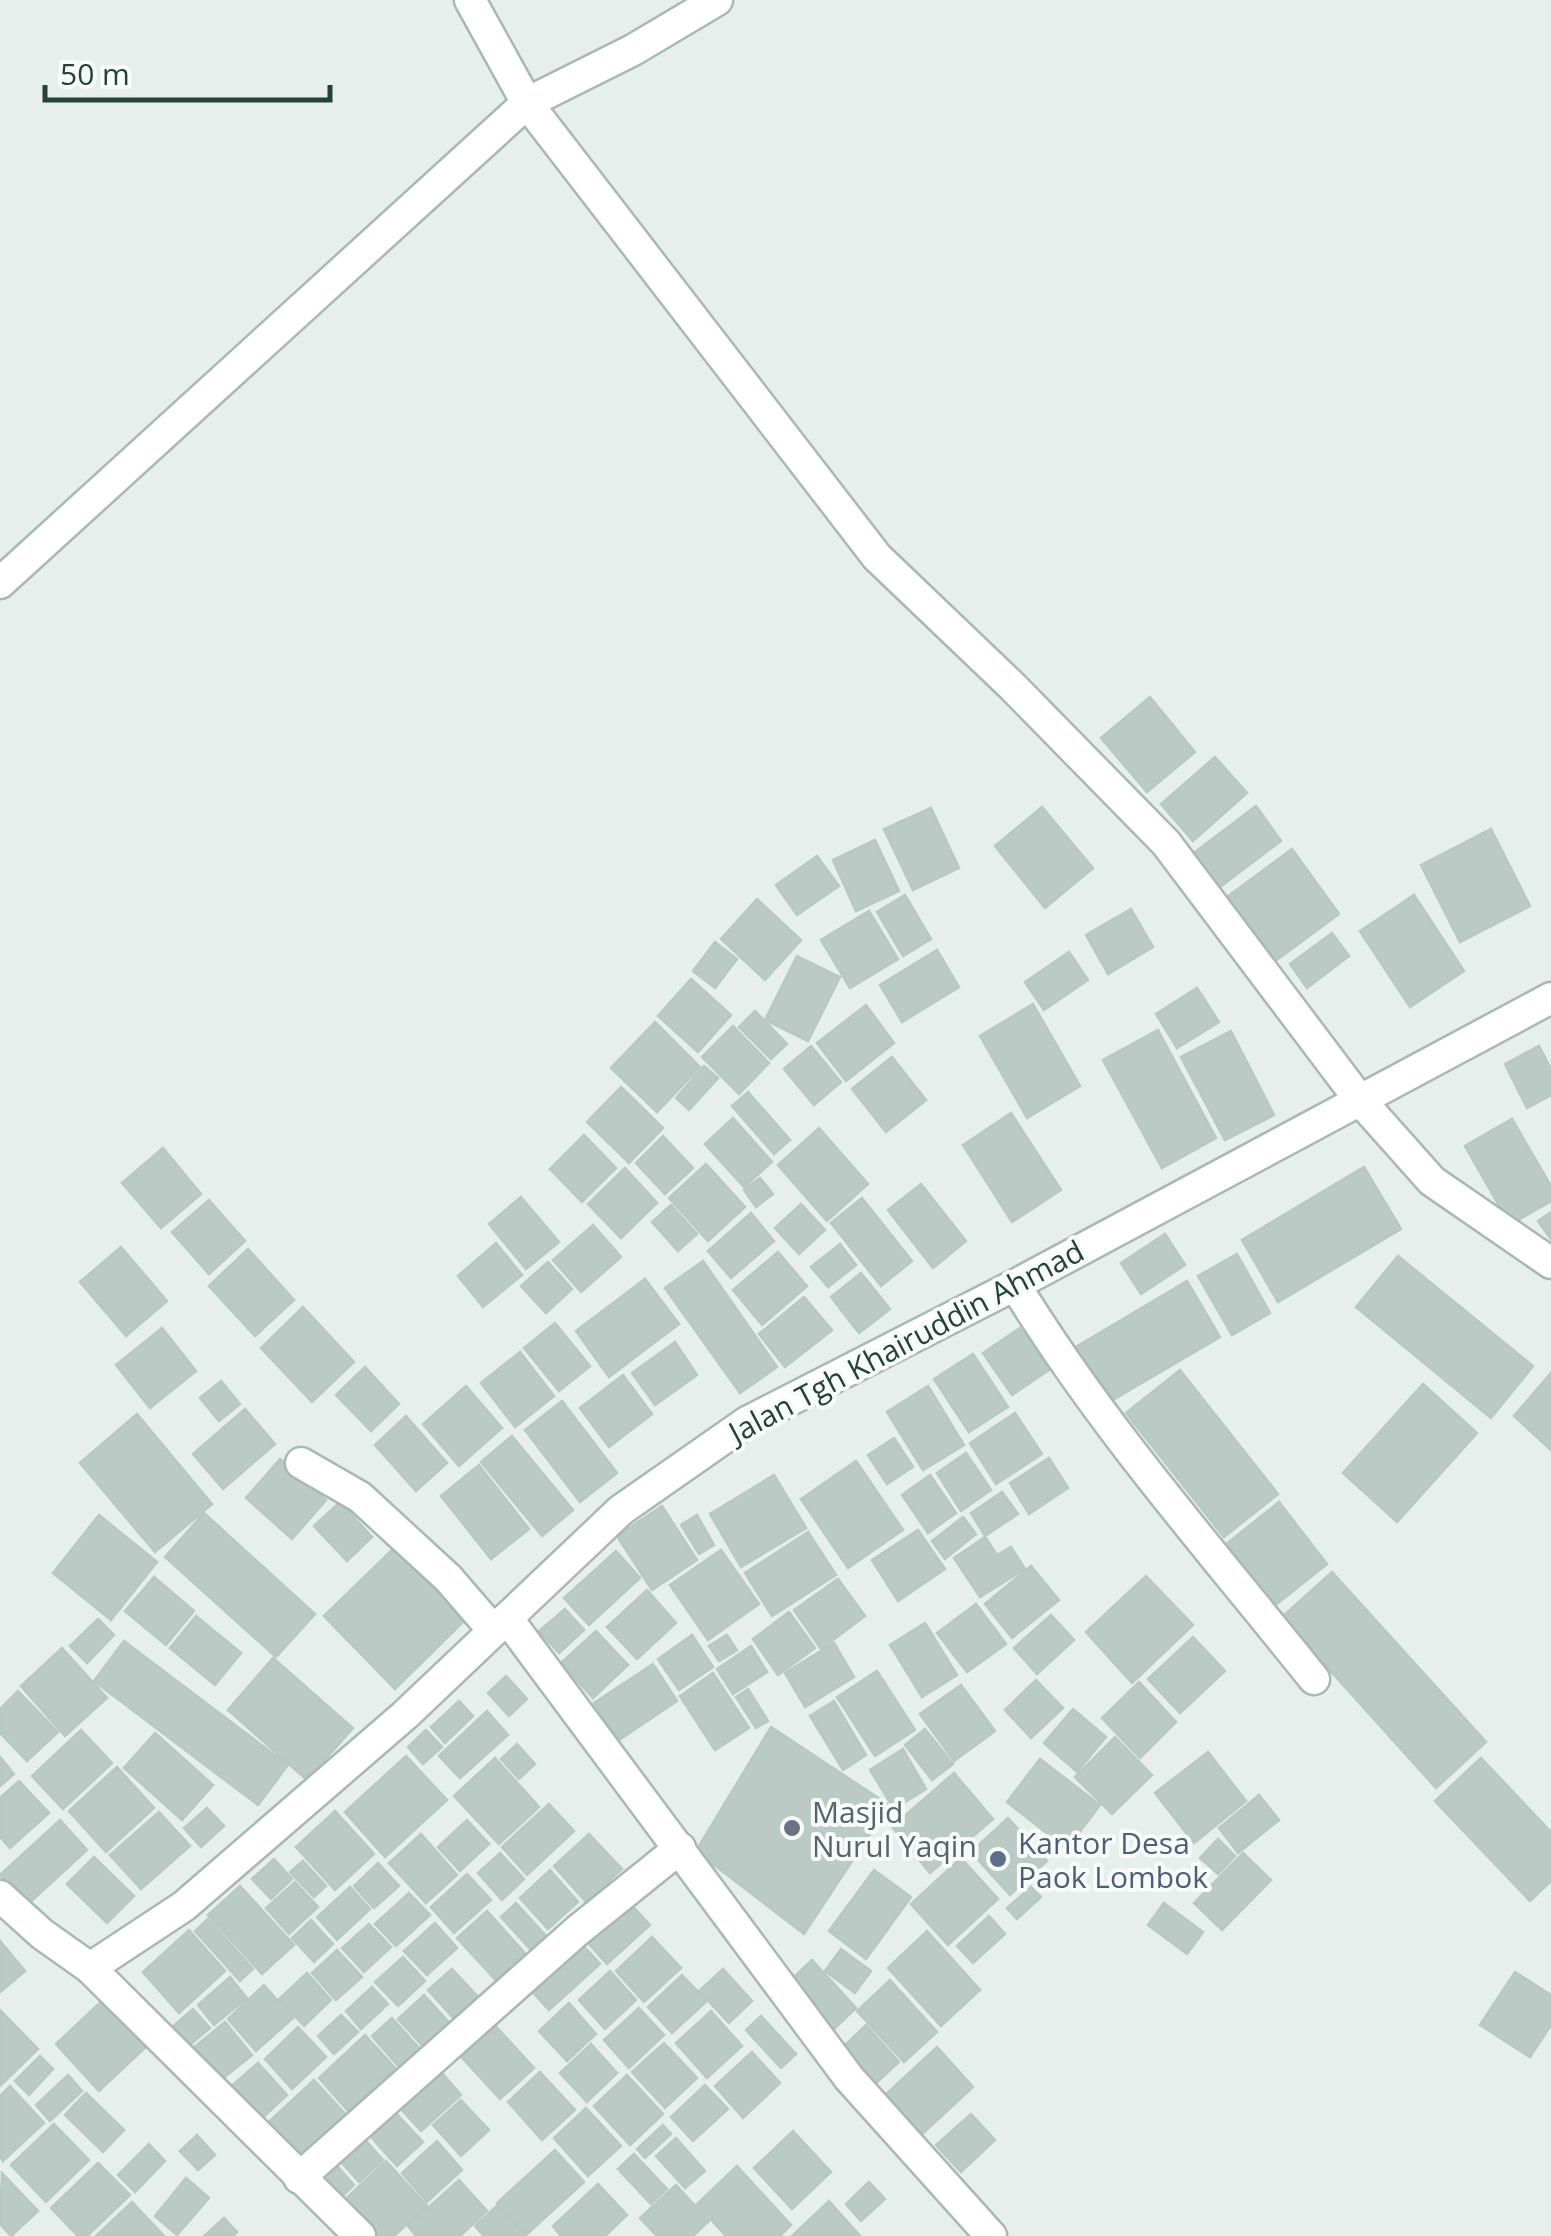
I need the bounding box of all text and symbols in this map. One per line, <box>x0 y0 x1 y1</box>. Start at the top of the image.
scale bar <box>45 40 330 102</box>
text: 50 m <box>60 53 130 94</box>
street label: Jalan Tgh Khairuddin Ahmad <box>719 1230 1091 1454</box>
place label: Masjid Nurul Yaqin <box>812 1791 977 1866</box>
marker: Masjid Nurul Yaqin <box>781 1817 803 1839</box>
place label: Kantor Desa Paok Lombok <box>1018 1822 1208 1897</box>
marker: Kantor Desa Paok Lombok <box>987 1848 1009 1870</box>

